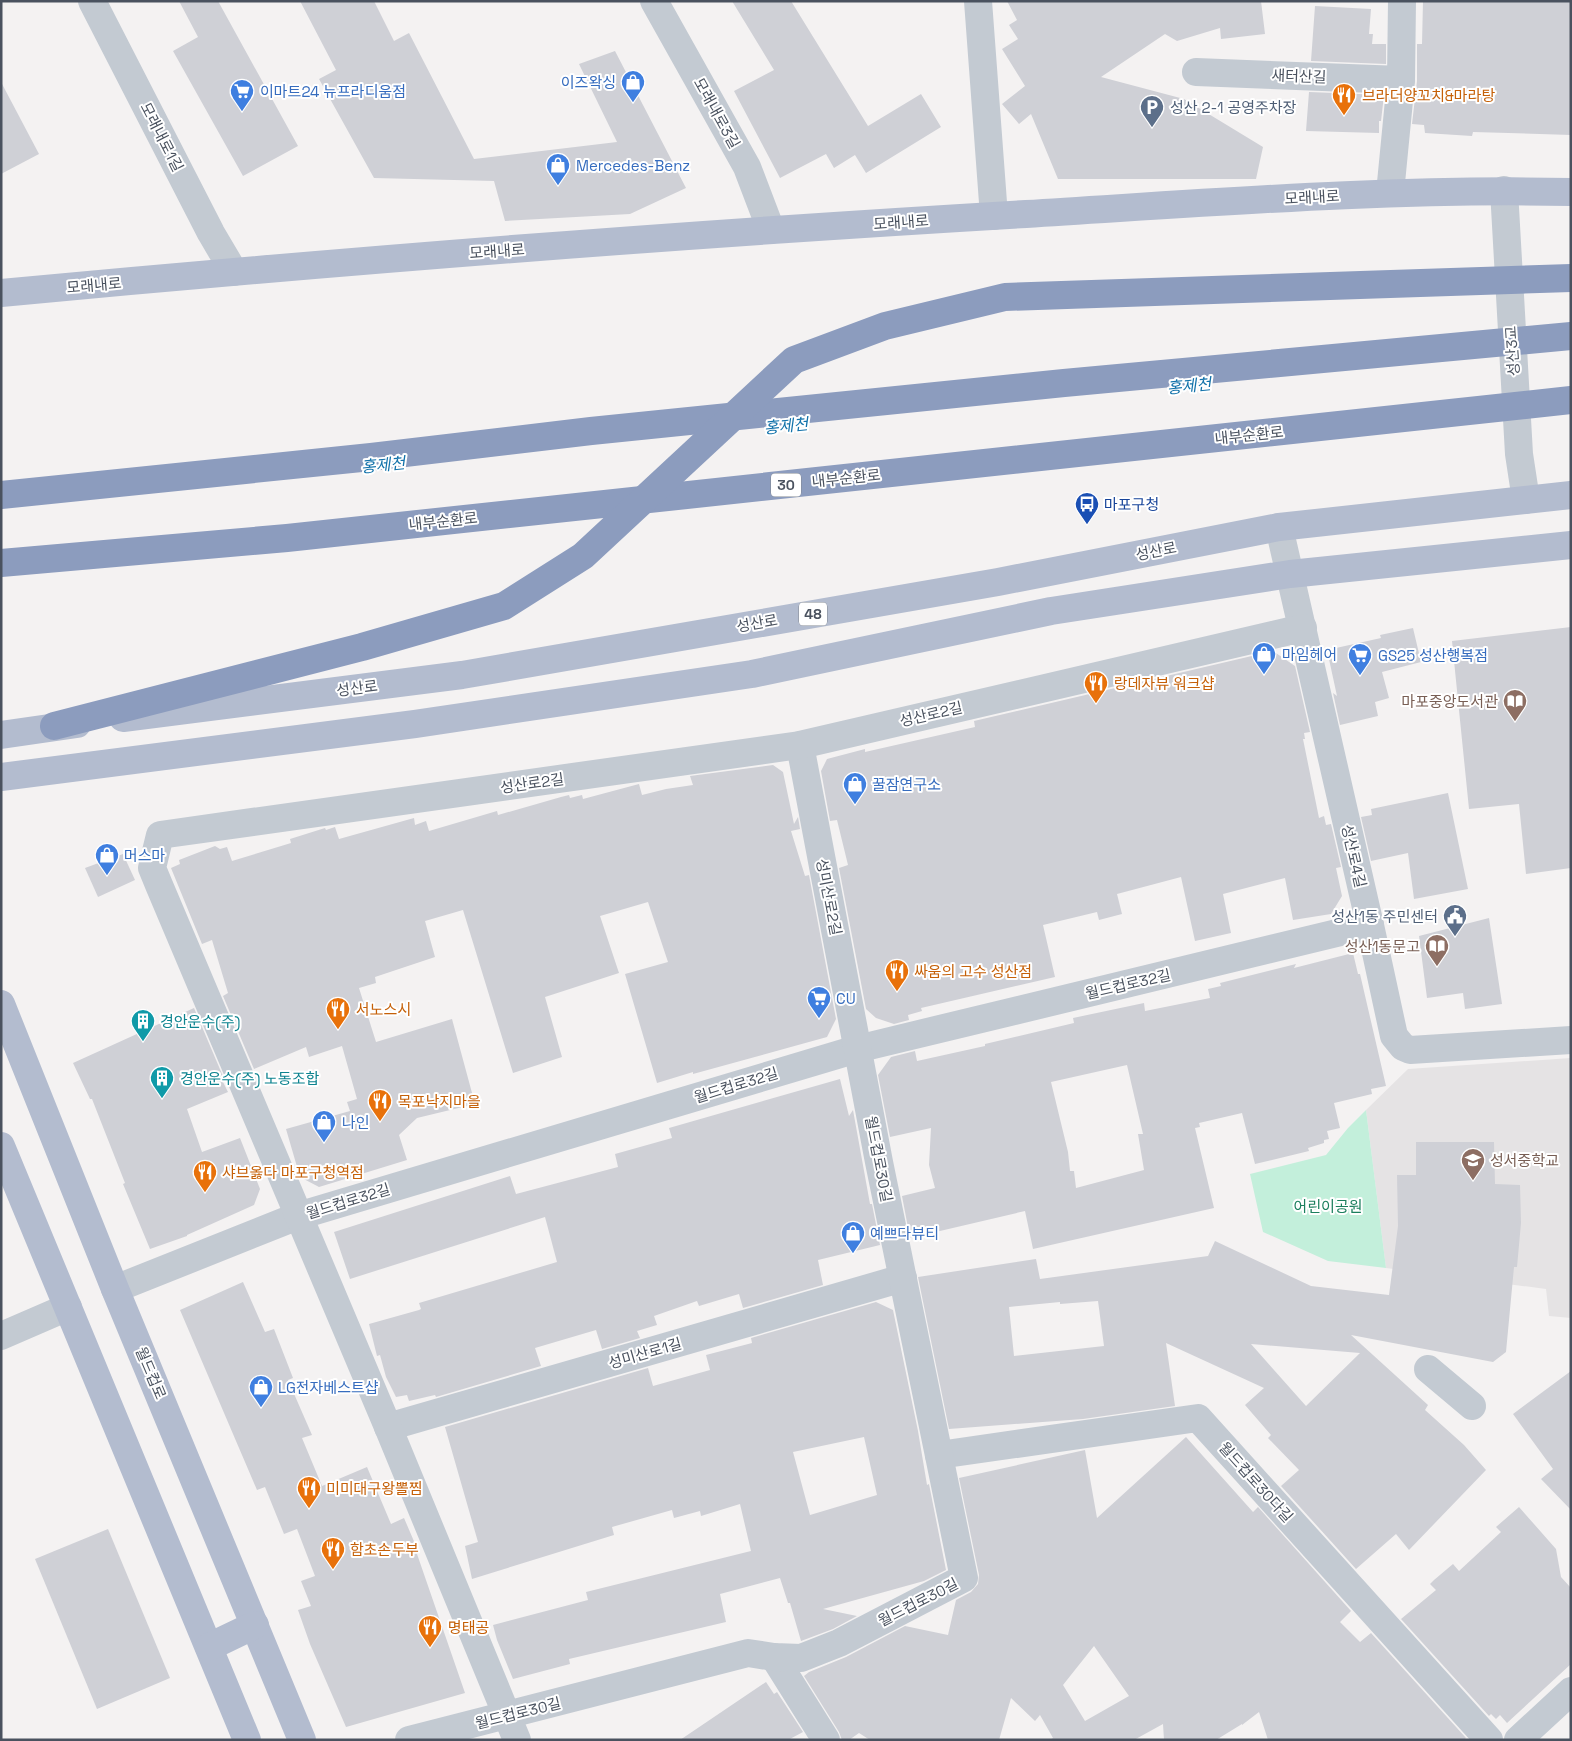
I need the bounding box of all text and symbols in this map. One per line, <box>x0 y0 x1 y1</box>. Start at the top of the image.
street label: 새터산길 <box>1271 66 1327 86</box>
shop icon: 이즈왁싱 <box>620 69 646 103</box>
place label: 이즈왁싱 <box>561 73 616 92</box>
street label: 모래내로3길 <box>690 74 744 152</box>
supermarket icon: 이마트24 뉴프라디움점 <box>229 78 255 112</box>
place label: 이마트24 뉴프라디움점 <box>260 82 406 101</box>
restaurant icon: 브라더양꼬치&마라탕 <box>1331 82 1357 116</box>
place label: 브라더양꼬치&마라탕 <box>1362 86 1495 105</box>
parking icon: 성산 2-1 공영주차장 <box>1139 94 1165 128</box>
place label: 성산 2-1 공영주차장 <box>1170 98 1297 117</box>
street label: 모래내로1길 <box>136 99 188 175</box>
shop icon: Mercedes-Benz <box>545 152 571 186</box>
place label: Mercedes-Benz <box>576 156 690 175</box>
street label: 모래내로 <box>1284 186 1340 208</box>
street label: 모래내로 <box>873 211 929 233</box>
street label: 모래내로 <box>469 240 525 262</box>
street label: 모래내로 <box>66 273 122 297</box>
street label: 성산3교 <box>1501 325 1523 377</box>
water label: 홍제천 <box>1166 373 1214 399</box>
water label: 홍제천 <box>763 413 811 439</box>
street label: 내부순환로 <box>1214 422 1284 448</box>
water label: 홍제천 <box>360 452 408 478</box>
street label: 내부순환로 <box>811 465 881 491</box>
road number: 30 <box>771 474 801 496</box>
bus stop icon: 마포구청 <box>1074 491 1100 525</box>
place label: 마포구청 <box>1104 495 1159 514</box>
street label: 내부순환로 <box>408 508 478 534</box>
street label: 성산로 <box>1134 538 1178 564</box>
road number: 48 <box>799 602 827 626</box>
street label: 성산로 <box>735 610 779 636</box>
shop icon: 마임헤어 <box>1251 641 1277 675</box>
supermarket icon: GS25 성산행복점 <box>1347 642 1373 676</box>
place label: 마임헤어 <box>1282 645 1337 664</box>
place label: GS25 성산행복점 <box>1378 646 1488 665</box>
restaurant icon: 랑데자뷰 워크샵 <box>1083 670 1109 704</box>
place label: 랑데자뷰 워크샵 <box>1114 674 1215 693</box>
street label: 성산로 <box>335 676 379 700</box>
library icon: 마포중앙도서관 <box>1502 688 1528 722</box>
place label: 마포중앙도서관 <box>1401 692 1498 711</box>
street label: 성산로2길 <box>898 698 964 730</box>
street label: 성산로2길 <box>499 769 565 797</box>
shop icon: 꿀잠연구소 <box>842 771 868 805</box>
place label: 꿀잠연구소 <box>872 775 941 794</box>
street label: 성산로4길 <box>1337 822 1371 890</box>
shop icon: 머스마 <box>94 842 120 876</box>
place label: 머스마 <box>124 846 166 865</box>
street label: 성미산로2길 <box>812 857 846 937</box>
public building icon: 성산1동 주민센터 <box>1442 903 1468 937</box>
place label: 성산1동 주민센터 <box>1331 907 1438 926</box>
library icon: 성산1동문고 <box>1424 933 1450 967</box>
place label: 성산1동문고 <box>1345 937 1420 956</box>
restaurant icon: 싸움의 고수 성산점 <box>884 958 910 992</box>
place label: 싸움의 고수 성산점 <box>914 962 1032 981</box>
street label: 월드컵로32길 <box>1083 965 1173 1003</box>
supermarket icon: CU <box>806 985 832 1019</box>
place label: CU <box>836 989 856 1008</box>
restaurant icon: 서노스시 <box>325 996 351 1030</box>
place label: 서노스시 <box>356 1000 411 1019</box>
building icon: 경안운수(주) <box>130 1008 156 1042</box>
place label: 경안운수(주) <box>160 1012 240 1032</box>
street label: 월드컵로32길 <box>692 1063 780 1107</box>
building icon: 경안운수(주) 노동조합 <box>149 1065 175 1099</box>
place label: 경안운수(주) 노동조합 <box>180 1069 320 1089</box>
restaurant icon: 목포낙지마을 <box>367 1088 393 1122</box>
place label: 목포낙지마을 <box>398 1092 481 1111</box>
shop icon: 나인 <box>311 1109 337 1143</box>
place label: 나인 <box>342 1113 370 1132</box>
street label: 월드컵로30길 <box>861 1114 897 1204</box>
school or university icon: 성서중학교 <box>1460 1147 1486 1181</box>
place label: 성서중학교 <box>1490 1151 1559 1170</box>
restaurant icon: 샤브옳다 마포구청역점 <box>192 1159 218 1193</box>
place label: 샤브옳다 마포구청역점 <box>222 1163 364 1182</box>
street label: 월드컵로32길 <box>304 1179 392 1223</box>
park label: 어린이공원 <box>1293 1197 1363 1216</box>
shop icon: 예쁘다뷰티 <box>840 1220 866 1254</box>
place label: 예쁘다뷰티 <box>870 1224 939 1243</box>
street label: 성미산로1길 <box>606 1333 684 1373</box>
street label: 월드컵로 <box>131 1344 171 1402</box>
shop icon: LG전자베스트샵 <box>248 1374 274 1408</box>
place label: LG전자베스트샵 <box>278 1378 379 1397</box>
street label: 월드컵로30다길 <box>1215 1438 1297 1526</box>
restaurant icon: 미미대구왕뽈찜 <box>296 1475 322 1509</box>
place label: 미미대구왕뽈찜 <box>326 1479 423 1498</box>
restaurant icon: 함초손두부 <box>320 1536 346 1570</box>
place label: 함초손두부 <box>350 1540 419 1559</box>
street label: 월드컵로30길 <box>875 1574 961 1630</box>
restaurant icon: 명태공 <box>417 1614 443 1648</box>
place label: 명태공 <box>448 1618 489 1637</box>
street label: 월드컵로30길 <box>473 1693 563 1733</box>

